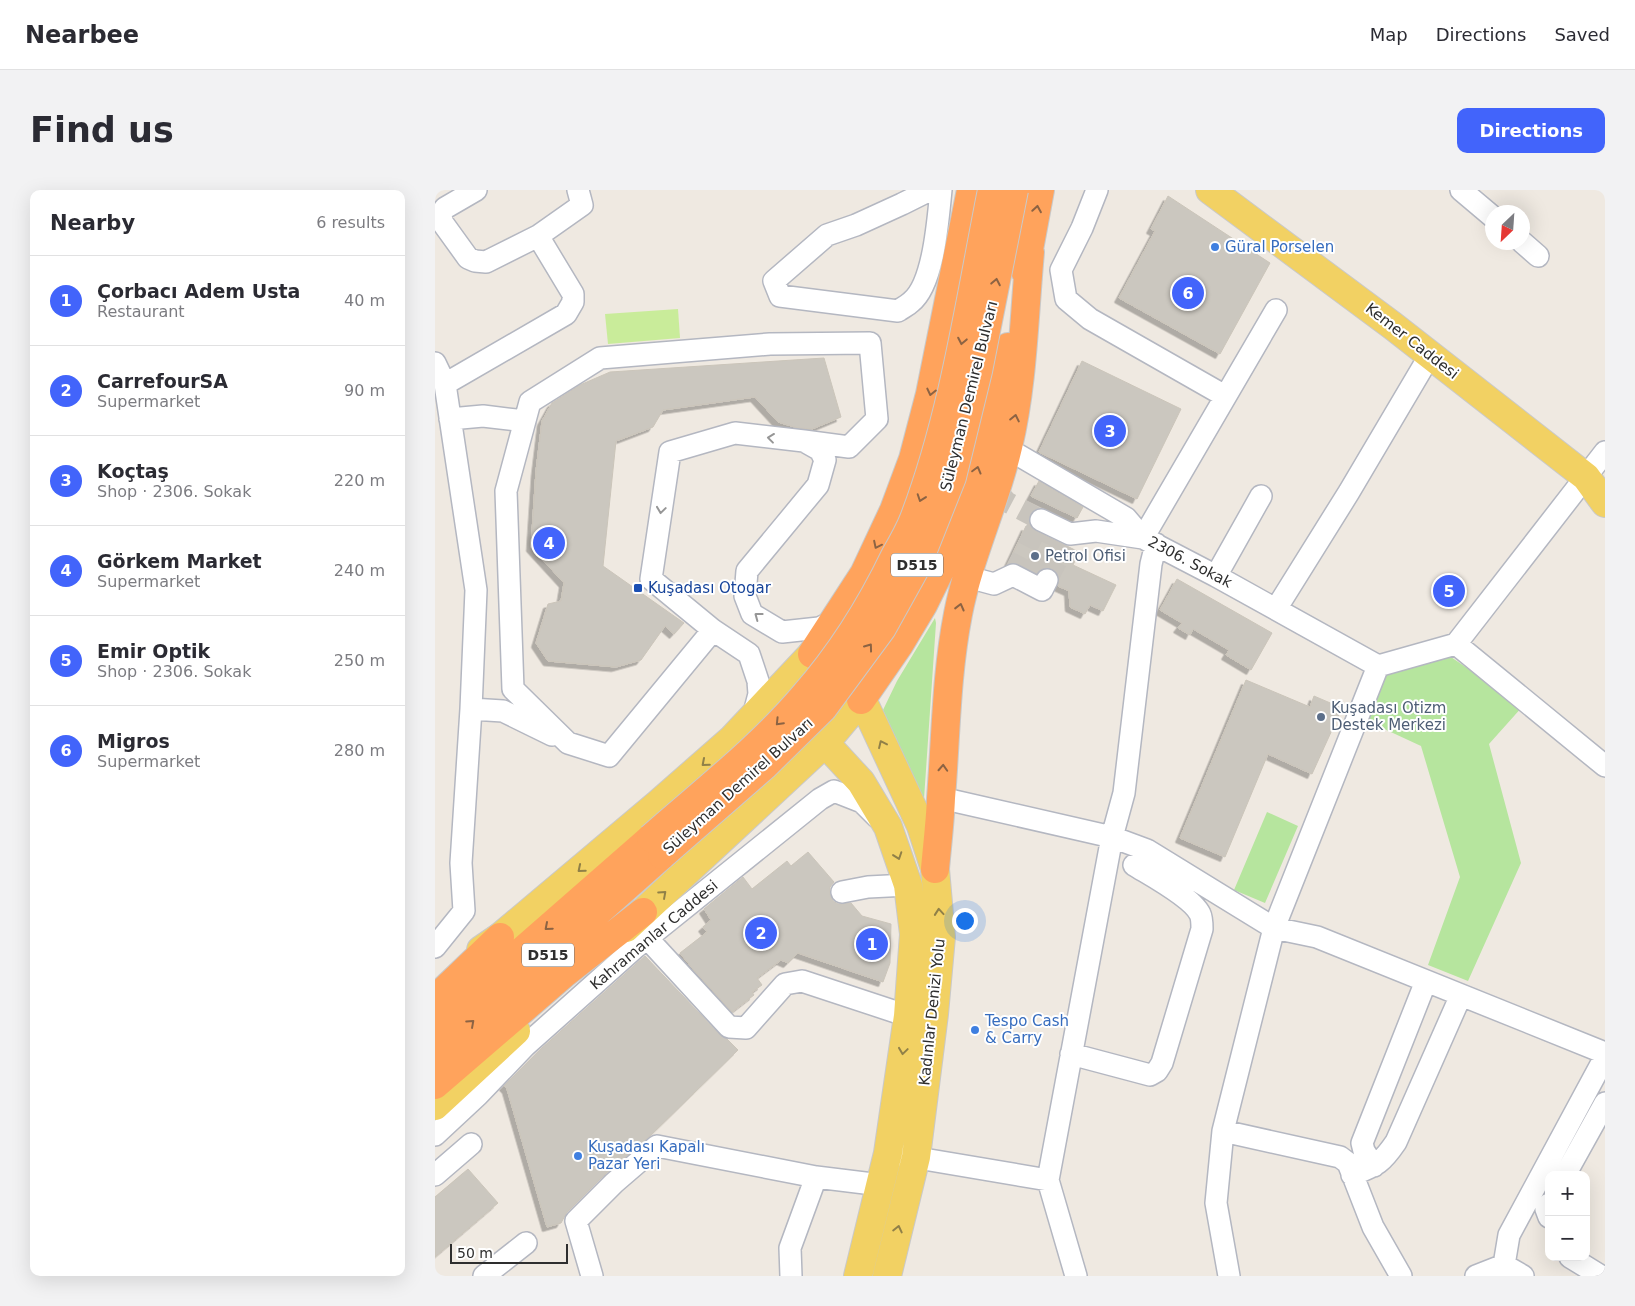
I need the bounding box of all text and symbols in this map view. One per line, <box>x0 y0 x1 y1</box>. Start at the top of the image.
text: Nearbee <box>25 21 139 49</box>
text: Map <box>1370 24 1408 45</box>
text: Directions <box>1436 24 1526 45</box>
text: Saved <box>1554 24 1610 45</box>
button: Directions <box>1457 108 1605 153</box>
text: Find us <box>30 110 174 150</box>
one-way arrow <box>1031 205 1041 214</box>
north arrow <box>1485 205 1530 250</box>
text: Nearby <box>50 211 135 235</box>
text: 6 results <box>316 213 385 232</box>
place label: Güral Porselen <box>1225 238 1334 256</box>
marker: Güral Porselen <box>1209 241 1221 253</box>
pin: 6 <box>1172 274 1204 312</box>
one-way arrow <box>990 278 1000 286</box>
text: Çorbacı Adem Usta <box>97 280 300 302</box>
text: 1 <box>60 291 72 310</box>
text: 40 m <box>344 291 385 310</box>
street label: Süleyman Demirel Bulvarı <box>937 299 1001 493</box>
street label: Kemer Caddesi <box>1362 299 1462 383</box>
text: Restaurant <box>97 302 185 321</box>
one-way arrow <box>957 336 968 345</box>
text: CarrefourSA <box>97 370 228 392</box>
text: 2 <box>60 381 72 400</box>
text: 90 m <box>344 381 385 400</box>
one-way arrow <box>926 388 937 397</box>
text: Supermarket <box>97 392 200 411</box>
pin: 3 <box>1094 412 1126 450</box>
one-way arrow <box>1009 413 1020 422</box>
one-way arrow <box>767 433 775 444</box>
text: Koçtaş <box>97 460 169 482</box>
one-way arrow <box>971 466 982 475</box>
text: 3 <box>60 471 72 490</box>
text: 220 m <box>334 471 385 490</box>
text: Shop · 2306. Sokak <box>97 482 251 501</box>
one-way arrow <box>917 493 927 502</box>
one-way arrow <box>656 506 667 514</box>
pin: 4 <box>533 524 565 562</box>
street label: 2306. Sokak <box>1145 532 1235 592</box>
one-way arrow <box>873 540 883 549</box>
place label: Petrol Ofisi <box>1045 547 1126 565</box>
text: Görkem Market <box>97 550 262 572</box>
marker: Petrol Ofisi <box>1029 550 1041 562</box>
road number: D515 <box>891 554 943 576</box>
text: 4 <box>60 561 72 580</box>
text: 240 m <box>334 561 385 580</box>
text: Supermarket <box>97 572 200 591</box>
pin: 5 <box>1433 572 1465 610</box>
place label: Kuşadası Otogar <box>648 579 772 597</box>
marker: Kuşadası Otogar <box>632 582 644 594</box>
one-way arrow <box>954 603 965 612</box>
one-way arrow <box>754 613 763 622</box>
text: Emir Optik <box>97 640 210 662</box>
one-way arrow <box>863 644 871 653</box>
text: 5 <box>60 651 72 670</box>
text: 250 m <box>334 651 385 670</box>
text: Shop · 2306. Sokak <box>97 662 251 681</box>
place label: Kuşadası Otizm Destek Merkezi <box>1331 699 1446 734</box>
marker: Kuşadası Otizm Destek Merkezi <box>1315 711 1327 723</box>
street label: Süleyman Demirel Bulvarı <box>659 714 817 858</box>
one-way arrow <box>776 717 785 726</box>
text: Migros <box>97 730 170 752</box>
one-way arrow <box>878 740 888 749</box>
text: 6 <box>60 741 72 760</box>
text: 280 m <box>334 741 385 760</box>
text: Supermarket <box>97 752 200 771</box>
one-way arrow <box>701 757 710 766</box>
one-way arrow <box>937 764 948 772</box>
one-way arrow <box>892 852 902 860</box>
one-way arrow <box>578 863 587 871</box>
street label: Kahramanlar Caddesi <box>586 876 722 994</box>
one-way arrow <box>657 891 666 900</box>
one-way arrow <box>934 908 945 916</box>
your location <box>952 908 978 934</box>
pin: 2 <box>745 914 777 952</box>
one-way arrow <box>544 921 553 930</box>
pin: 1 <box>856 925 888 963</box>
street label: Kadınlar Denizi Yolu <box>915 938 949 1086</box>
road number: D515 <box>522 944 574 966</box>
place label: Tespo Cash & Carry <box>984 1012 1069 1047</box>
one-way arrow <box>466 1020 475 1029</box>
marker: Tespo Cash & Carry <box>969 1024 981 1036</box>
one-way arrow <box>898 1048 909 1056</box>
place label: Kuşadası Kapalı Pazar Yeri <box>588 1138 705 1173</box>
marker: Kuşadası Kapalı Pazar Yeri <box>572 1150 584 1162</box>
map controls <box>1545 1171 1590 1261</box>
button: + <box>1545 1171 1590 1216</box>
button: − <box>1545 1216 1590 1261</box>
one-way arrow <box>892 1224 903 1233</box>
scale bar <box>450 1241 567 1264</box>
text: 50 m <box>457 1245 493 1261</box>

